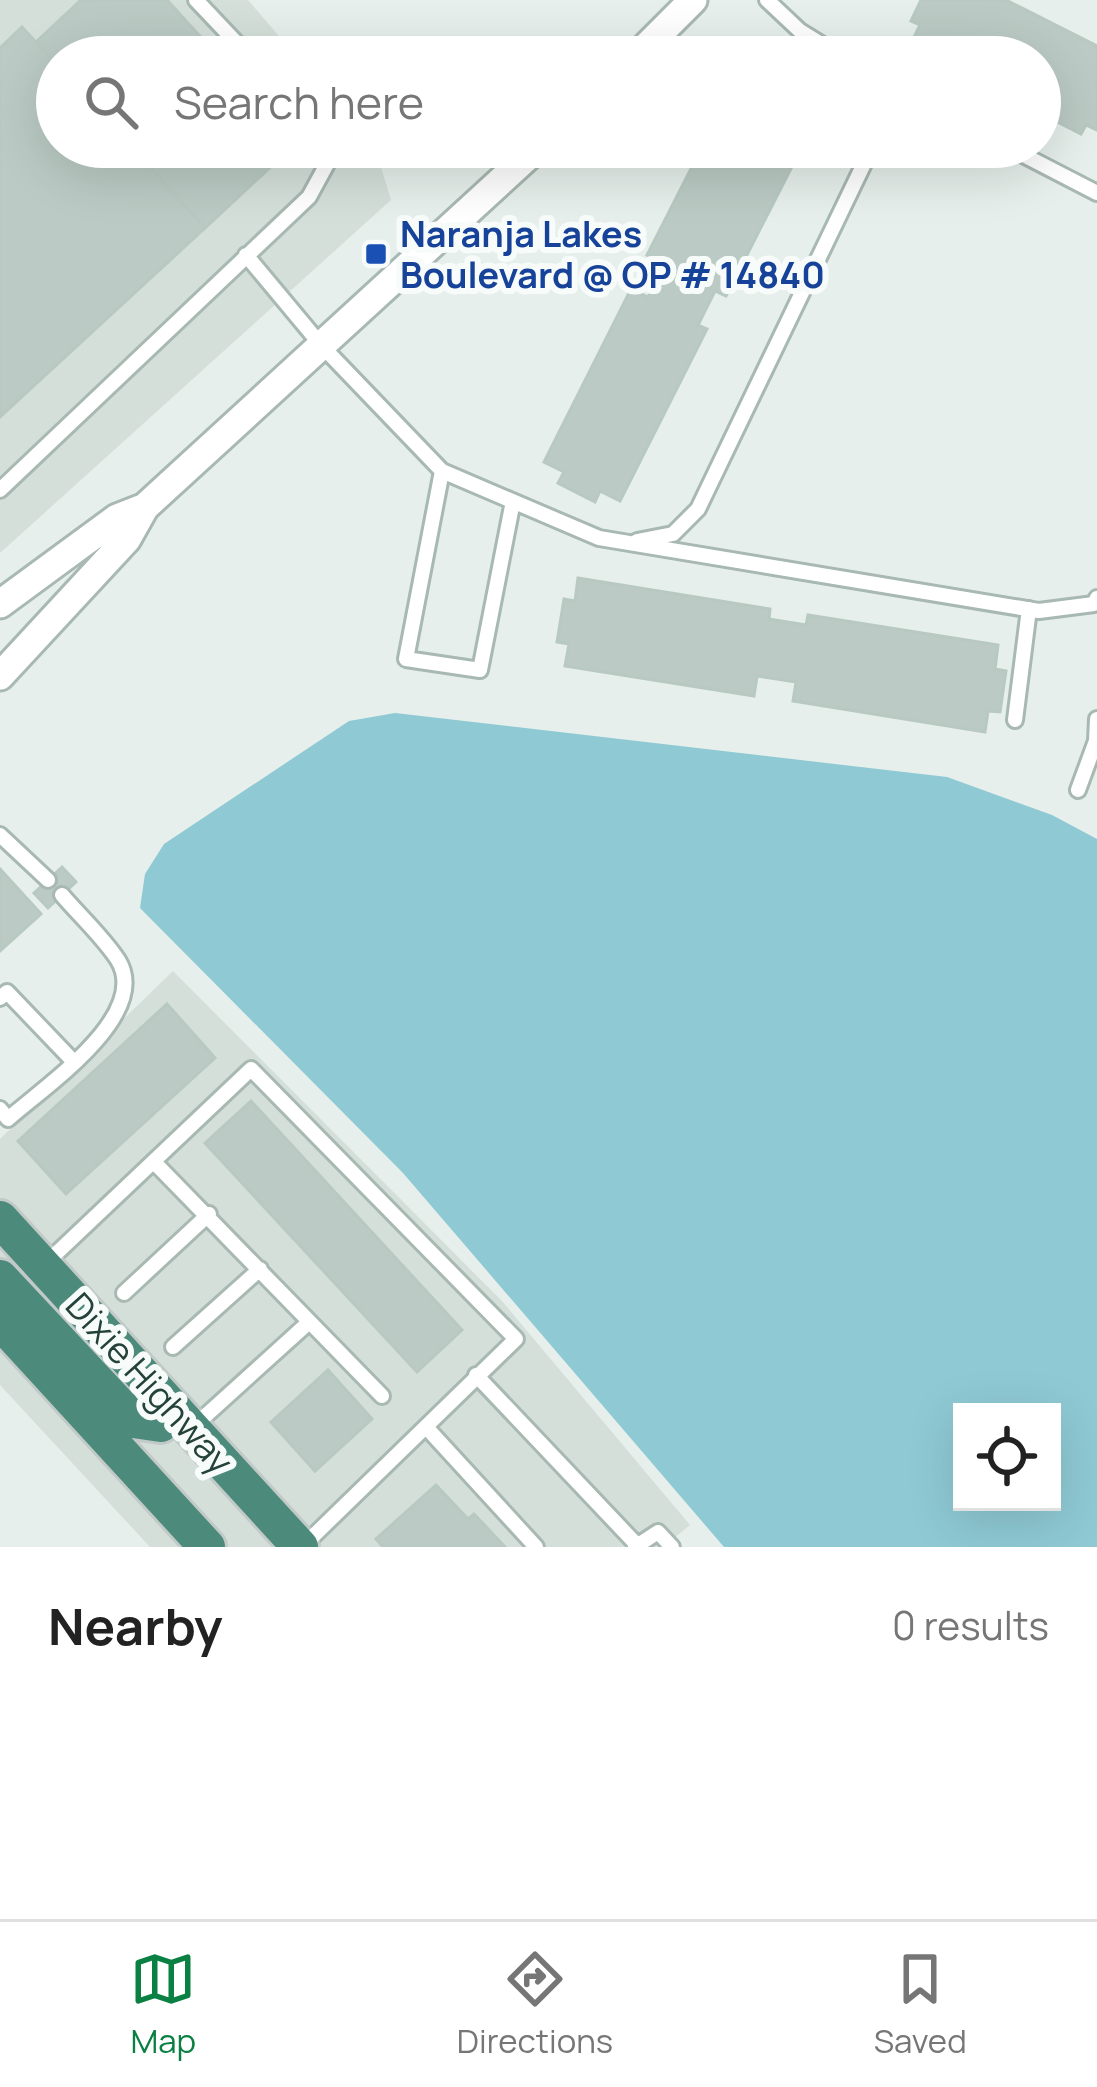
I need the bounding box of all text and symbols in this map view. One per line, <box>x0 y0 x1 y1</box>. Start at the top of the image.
search box <box>36 36 1061 168</box>
icon: search <box>78 69 144 135</box>
text: Search here <box>174 71 424 133</box>
place label: Naranja Lakes Boulevard @ OP # 14840 <box>400 209 825 299</box>
marker: Naranja Lakes Boulevard @ OP # 14840 <box>363 241 389 267</box>
street label: Dixie Highway <box>55 1282 245 1484</box>
map controls <box>953 1403 1061 1511</box>
button: locate <box>953 1403 1061 1511</box>
text: Nearby <box>48 1591 223 1660</box>
text: 0 results <box>892 1598 1049 1652</box>
tab: Map <box>130 1946 196 2063</box>
tab: Directions <box>457 1946 613 2063</box>
tab: Saved <box>874 1946 967 2063</box>

